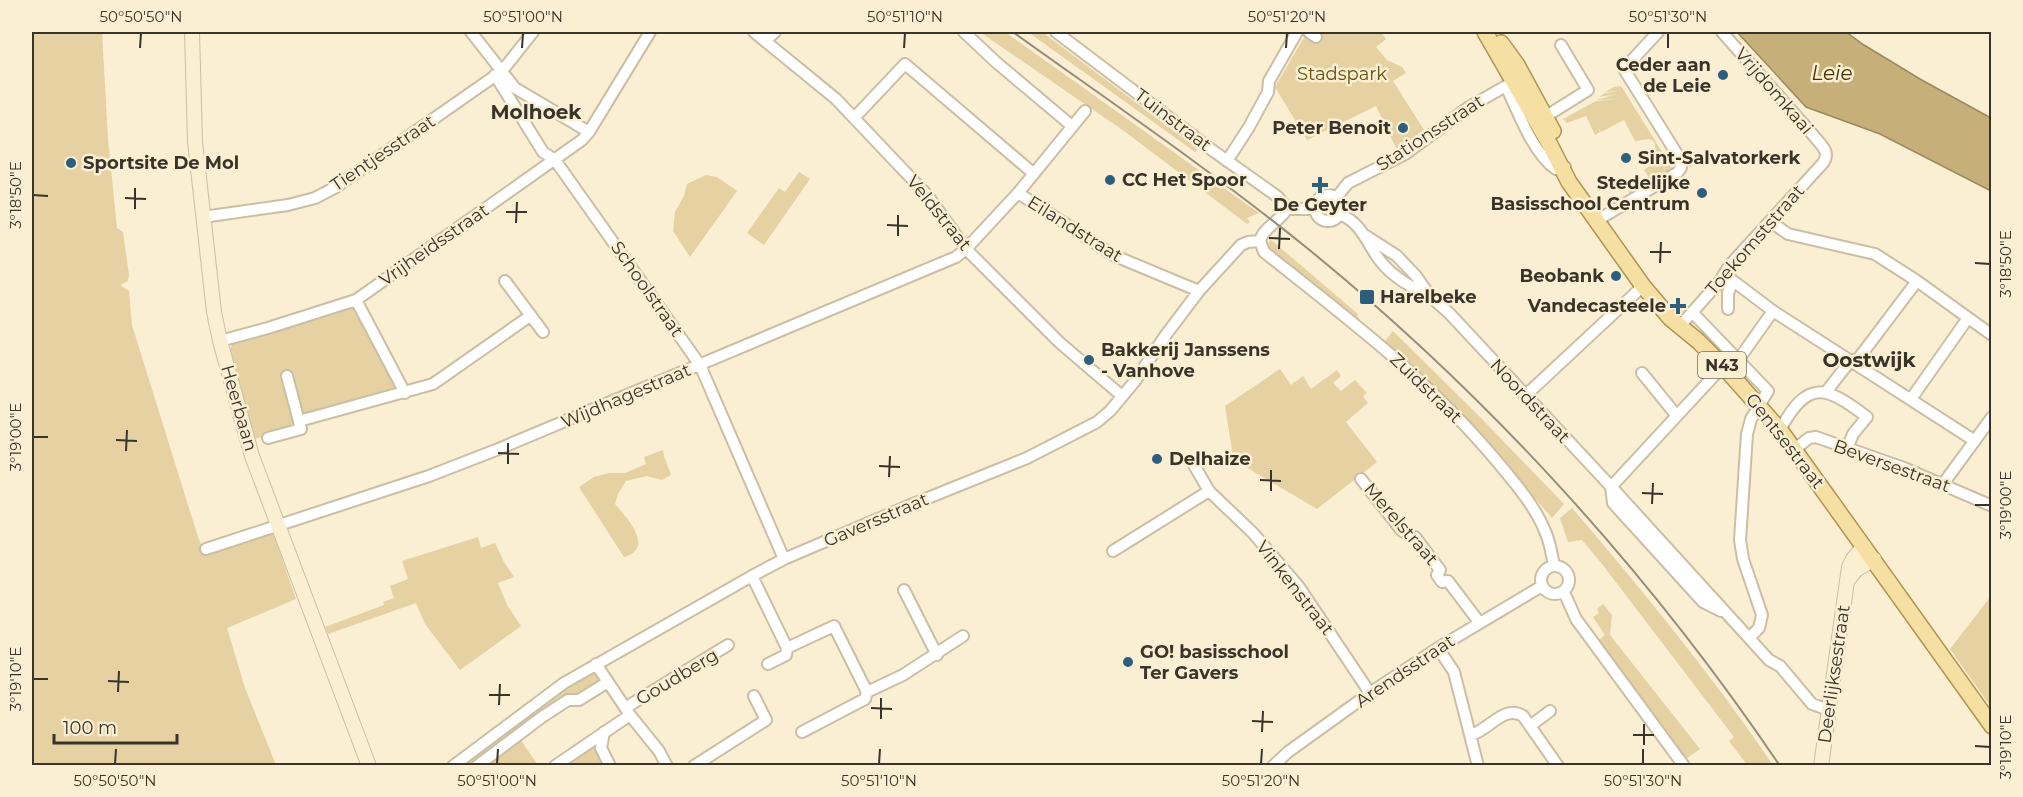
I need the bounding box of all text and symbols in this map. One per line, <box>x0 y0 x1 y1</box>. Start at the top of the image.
text: 50°50'50"N <box>100 7 182 26</box>
text: 50°51'00"N <box>483 7 563 26</box>
text: 50°51'10"N <box>867 7 943 26</box>
text: 50°51'20"N <box>1248 7 1326 26</box>
text: 50°51'30"N <box>1629 7 1707 26</box>
street label: Vrijdomkaai <box>1730 43 1818 139</box>
place label: Ceder aan de Leie <box>1616 54 1711 97</box>
water label: Leie <box>1811 61 1853 85</box>
park label: Stadspark <box>1297 63 1387 85</box>
marker: Ceder aan de Leie <box>1716 68 1730 82</box>
street label: Tuinstraat <box>1130 84 1216 156</box>
street label: Stationsstraat <box>1372 90 1488 176</box>
district label: Molhoek <box>491 100 582 124</box>
street label: Tientjesstraat <box>327 110 439 196</box>
place label: Peter Benoit <box>1272 117 1391 139</box>
marker: Peter Benoit <box>1396 121 1410 135</box>
place label: Sint-Salvatorkerk <box>1638 147 1801 169</box>
marker: Sint-Salvatorkerk <box>1619 151 1633 165</box>
place label: Sportsite De Mol <box>83 152 239 174</box>
marker: Sportsite De Mol <box>64 156 78 170</box>
text: 3°18'50"E <box>6 161 25 229</box>
place label: CC Het Spoor <box>1122 169 1247 191</box>
street label: Veldstraat <box>902 171 976 255</box>
place label: Stedelijke Basisschool Centrum <box>1491 172 1690 215</box>
marker: CC Het Spoor <box>1103 173 1117 187</box>
marker: De Geyter <box>1313 178 1327 192</box>
street label: Toekomststraat <box>1701 180 1809 300</box>
marker: Stedelijke Basisschool Centrum <box>1695 186 1709 200</box>
street label: Eilandstraat <box>1023 191 1127 267</box>
place label: De Geyter <box>1273 194 1367 216</box>
street label: Vrijheidsstraat <box>375 199 493 291</box>
text: 3°18'50"E <box>1996 230 2015 298</box>
street label: Schoolstraat <box>606 237 688 341</box>
place label: Beobank <box>1519 265 1604 287</box>
marker: Beobank <box>1609 269 1623 283</box>
place label: Harelbeke <box>1380 286 1477 308</box>
marker: Harelbeke <box>1358 288 1376 306</box>
place label: Vandecasteele <box>1527 295 1666 317</box>
marker: Vandecasteele <box>1671 299 1685 313</box>
place label: Bakkerij Janssens - Vanhove <box>1101 339 1270 382</box>
street label: Zuidstraat <box>1385 348 1467 428</box>
district label: Oostwijk <box>1822 348 1916 372</box>
road number: N43 <box>1698 352 1746 378</box>
marker: Bakkerij Janssens - Vanhove <box>1082 353 1096 367</box>
street label: Noordstraat <box>1485 354 1575 448</box>
street label: Wijdhagestraat <box>558 359 694 433</box>
street label: Heerbaan <box>216 362 262 454</box>
street label: Gentsestraat <box>1741 389 1829 493</box>
text: 3°19'00"E <box>6 403 25 471</box>
street label: Beversestraat <box>1831 435 1953 497</box>
place label: Delhaize <box>1169 448 1251 470</box>
marker: Delhaize <box>1150 452 1164 466</box>
text: 3°19'00"E <box>1996 471 2015 539</box>
street label: Merelstraat <box>1359 478 1443 570</box>
street label: Gaversstraat <box>820 488 932 552</box>
street label: Vinkenstraat <box>1251 536 1339 640</box>
street label: Deerlijksestraat <box>1813 603 1855 745</box>
street label: Arendsstraat <box>1351 630 1459 712</box>
place label: GO! basisschool Ter Gavers <box>1140 641 1289 684</box>
street label: Goudberg <box>632 644 722 710</box>
text: 3°19'10"E <box>6 647 25 711</box>
marker: GO! basisschool Ter Gavers <box>1121 655 1135 669</box>
scale bar <box>54 707 177 745</box>
text: 3°19'10"E <box>1996 715 2015 779</box>
text: 100 m <box>63 717 117 739</box>
text: 50°50'50"N <box>74 771 156 790</box>
text: 50°51'00"N <box>457 771 537 790</box>
text: 50°51'10"N <box>841 771 917 790</box>
text: 50°51'20"N <box>1222 771 1300 790</box>
text: 50°51'30"N <box>1604 771 1682 790</box>

